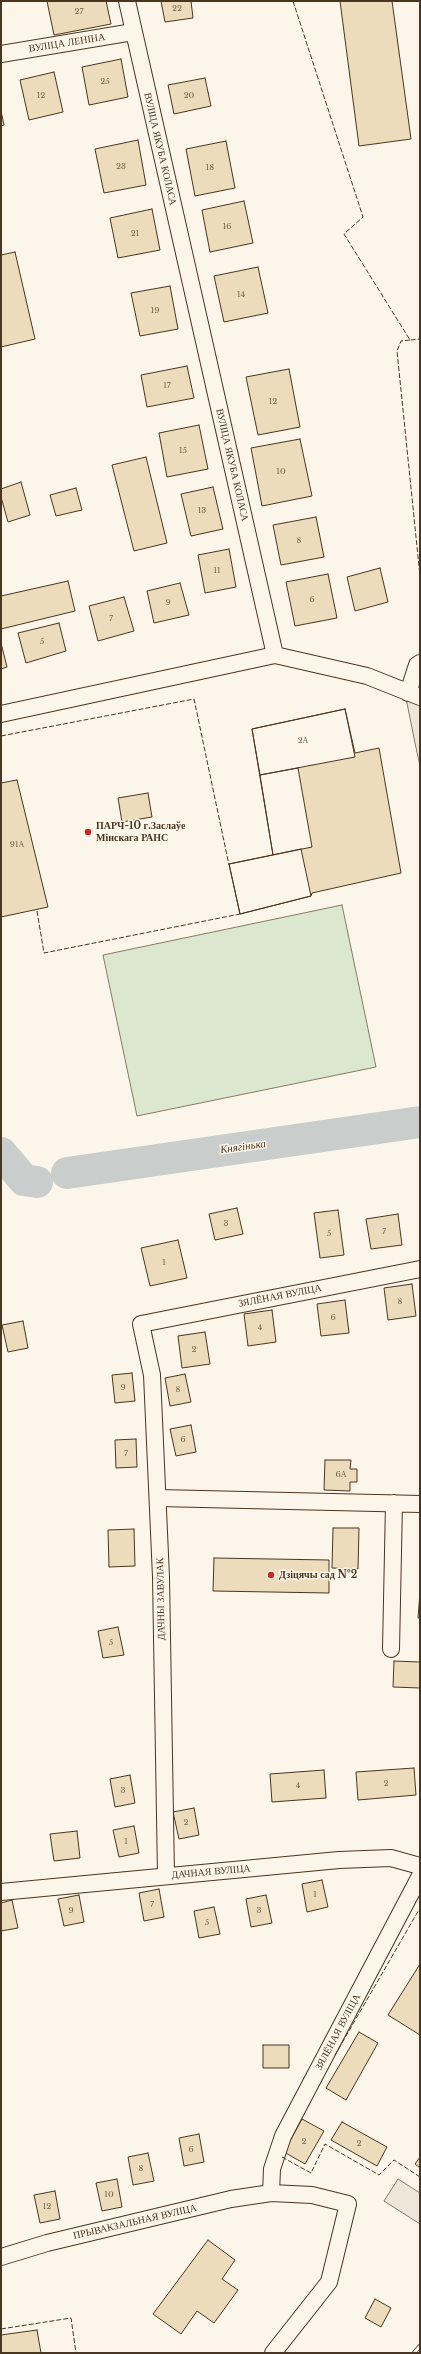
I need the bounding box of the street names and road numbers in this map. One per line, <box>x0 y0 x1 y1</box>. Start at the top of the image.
street label: ВУЛІЦА ЛЕНІНА <box>28 31 106 55</box>
street label: ВУЛІЦА ЯКУБА КОЛАСА <box>141 92 179 206</box>
street label: ВУЛІЦА ЯКУБА КОЛАСА <box>213 408 251 522</box>
street label: ЗЯЛЁНАЯ ВУЛІЦА <box>237 1282 323 1310</box>
street label: ДАЧНЫ ЗАВУЛАК <box>154 1558 168 1640</box>
street label: ДАЧНАЯ ВУЛІЦА <box>171 1863 251 1881</box>
street label: ЗЯЛЁНАЯ ВУЛІЦА <box>313 1992 363 2072</box>
street label: ПРЫВАКЗАЛЬНАЯ ВУЛІЦА <box>72 2202 198 2242</box>

